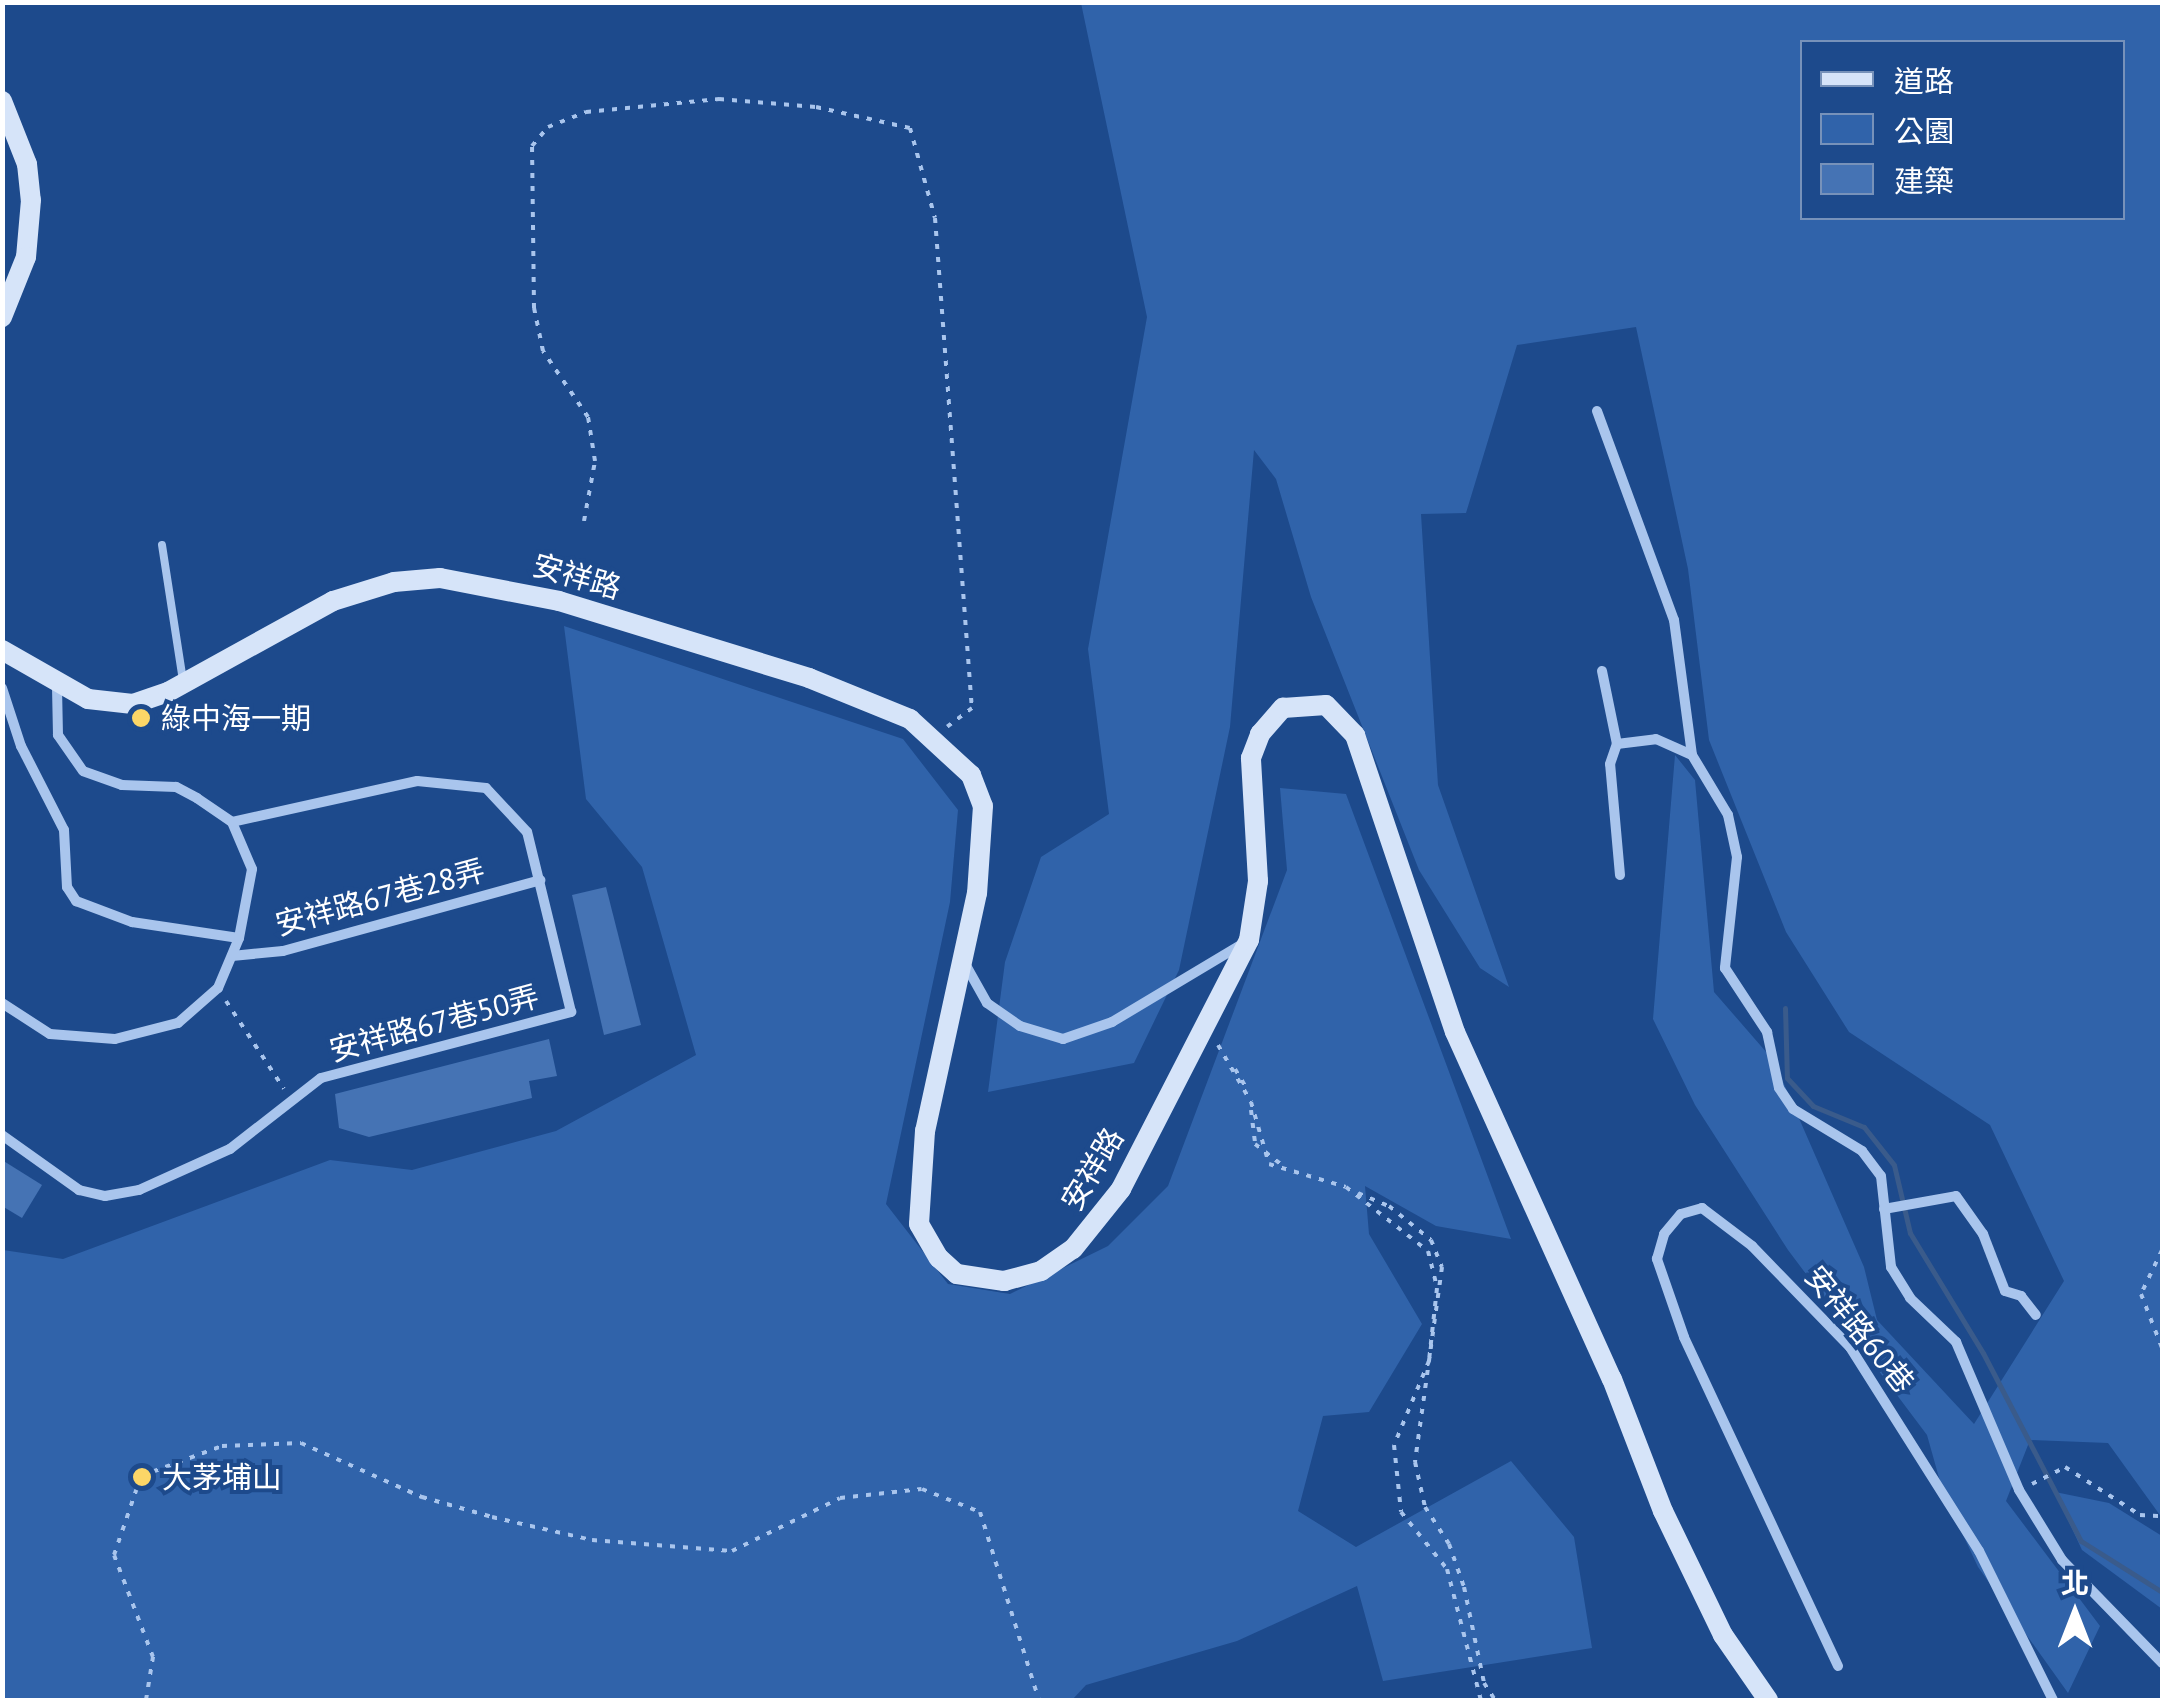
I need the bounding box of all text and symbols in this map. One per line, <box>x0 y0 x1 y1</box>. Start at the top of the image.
legend <box>1800 40 2125 220</box>
text: 道路 <box>1894 61 1954 100</box>
text: 公園 <box>1894 111 1954 150</box>
text: 建築 <box>1894 161 1954 200</box>
street label: 安祥路 <box>529 546 625 606</box>
place label: 綠中海一期 <box>161 700 311 736</box>
marker: 綠中海一期 <box>130 707 152 729</box>
street label: 安祥路67巷28弄 <box>271 852 489 942</box>
street label: 安祥路67巷50弄 <box>325 978 543 1068</box>
street label: 安祥路 <box>1053 1121 1131 1217</box>
street label: 安祥路60巷 <box>1798 1258 1922 1400</box>
place label: 大茅埔山 <box>162 1459 282 1495</box>
marker: 大茅埔山 <box>131 1466 153 1488</box>
north arrow <box>2025 1563 2125 1663</box>
text: 北 <box>2061 1564 2089 1601</box>

